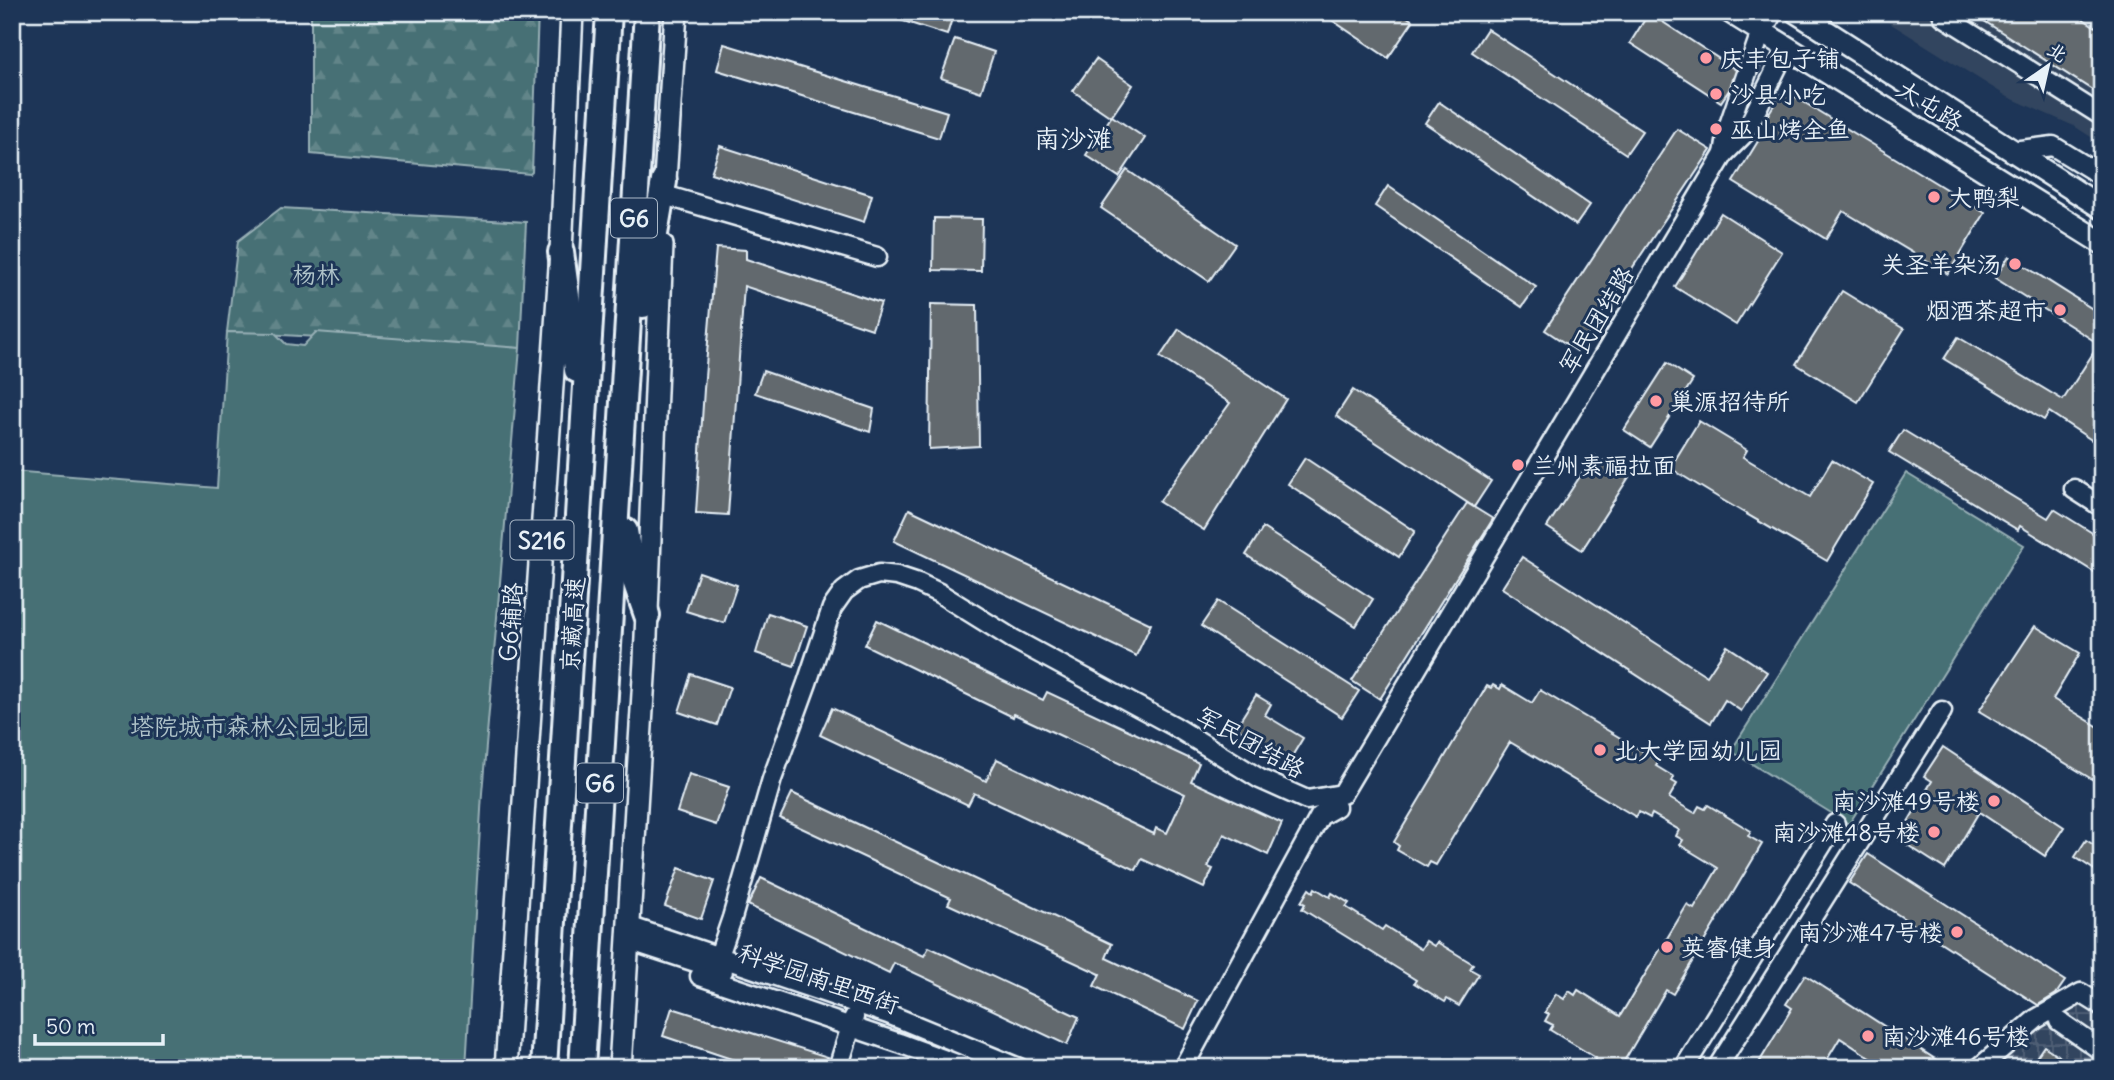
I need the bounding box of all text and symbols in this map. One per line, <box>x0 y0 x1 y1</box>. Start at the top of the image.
north arrow <box>2012 32 2082 102</box>
text: 北 <box>2043 37 2072 67</box>
place label: 庆丰包子铺 <box>1720 43 1840 73</box>
marker: 庆丰包子铺 <box>1698 50 1714 66</box>
street label: 大屯路 <box>1892 73 1968 137</box>
place label: 沙县小吃 <box>1730 79 1826 109</box>
marker: 沙县小吃 <box>1708 86 1724 102</box>
place label: 巫山烤全鱼 <box>1730 114 1850 144</box>
marker: 巫山烤全鱼 <box>1708 121 1724 137</box>
district label: 南沙滩 <box>1034 122 1112 155</box>
place label: 大鸭梨 <box>1948 182 2020 212</box>
marker: 大鸭梨 <box>1926 189 1942 205</box>
road number: G6 <box>611 198 657 238</box>
place label: 关圣羊杂汤 <box>1881 249 2001 279</box>
marker: 关圣羊杂汤 <box>2007 256 2023 272</box>
park label: 杨林 <box>292 259 340 289</box>
street label: 军民团结路 <box>1552 261 1640 379</box>
place label: 烟酒茶超市 <box>1926 295 2046 325</box>
marker: 烟酒茶超市 <box>2052 302 2068 318</box>
place label: 巢源招待所 <box>1670 386 1790 416</box>
marker: 巢源招待所 <box>1648 393 1664 409</box>
place label: 兰州素福拉面 <box>1532 450 1676 480</box>
marker: 兰州素福拉面 <box>1510 457 1526 473</box>
road number: S216 <box>510 520 574 560</box>
street label: 京藏高速 <box>554 575 590 673</box>
street label: G6辅路 <box>492 581 528 663</box>
street label: 军民团结路 <box>1191 700 1311 784</box>
park label: 塔院城市森林公园北园 <box>130 711 370 741</box>
place label: 北大学园幼儿园 <box>1614 735 1782 765</box>
marker: 北大学园幼儿园 <box>1592 742 1608 758</box>
road number: G6 <box>577 764 623 803</box>
place label: 南沙滩49号楼 <box>1832 786 1980 816</box>
marker: 南沙滩49号楼 <box>1986 793 2002 809</box>
place label: 南沙滩48号楼 <box>1772 817 1920 847</box>
marker: 南沙滩48号楼 <box>1926 824 1942 840</box>
place label: 南沙滩47号楼 <box>1798 917 1943 947</box>
marker: 南沙滩47号楼 <box>1949 924 1965 940</box>
place label: 英睿健身 <box>1681 932 1777 962</box>
street label: 科学园南里西街 <box>735 936 903 1020</box>
marker: 英睿健身 <box>1659 939 1675 955</box>
scale bar <box>35 1003 163 1047</box>
text: 50 m <box>46 1013 95 1040</box>
place label: 南沙滩46号楼 <box>1882 1021 2030 1051</box>
marker: 南沙滩46号楼 <box>1860 1028 1876 1044</box>

